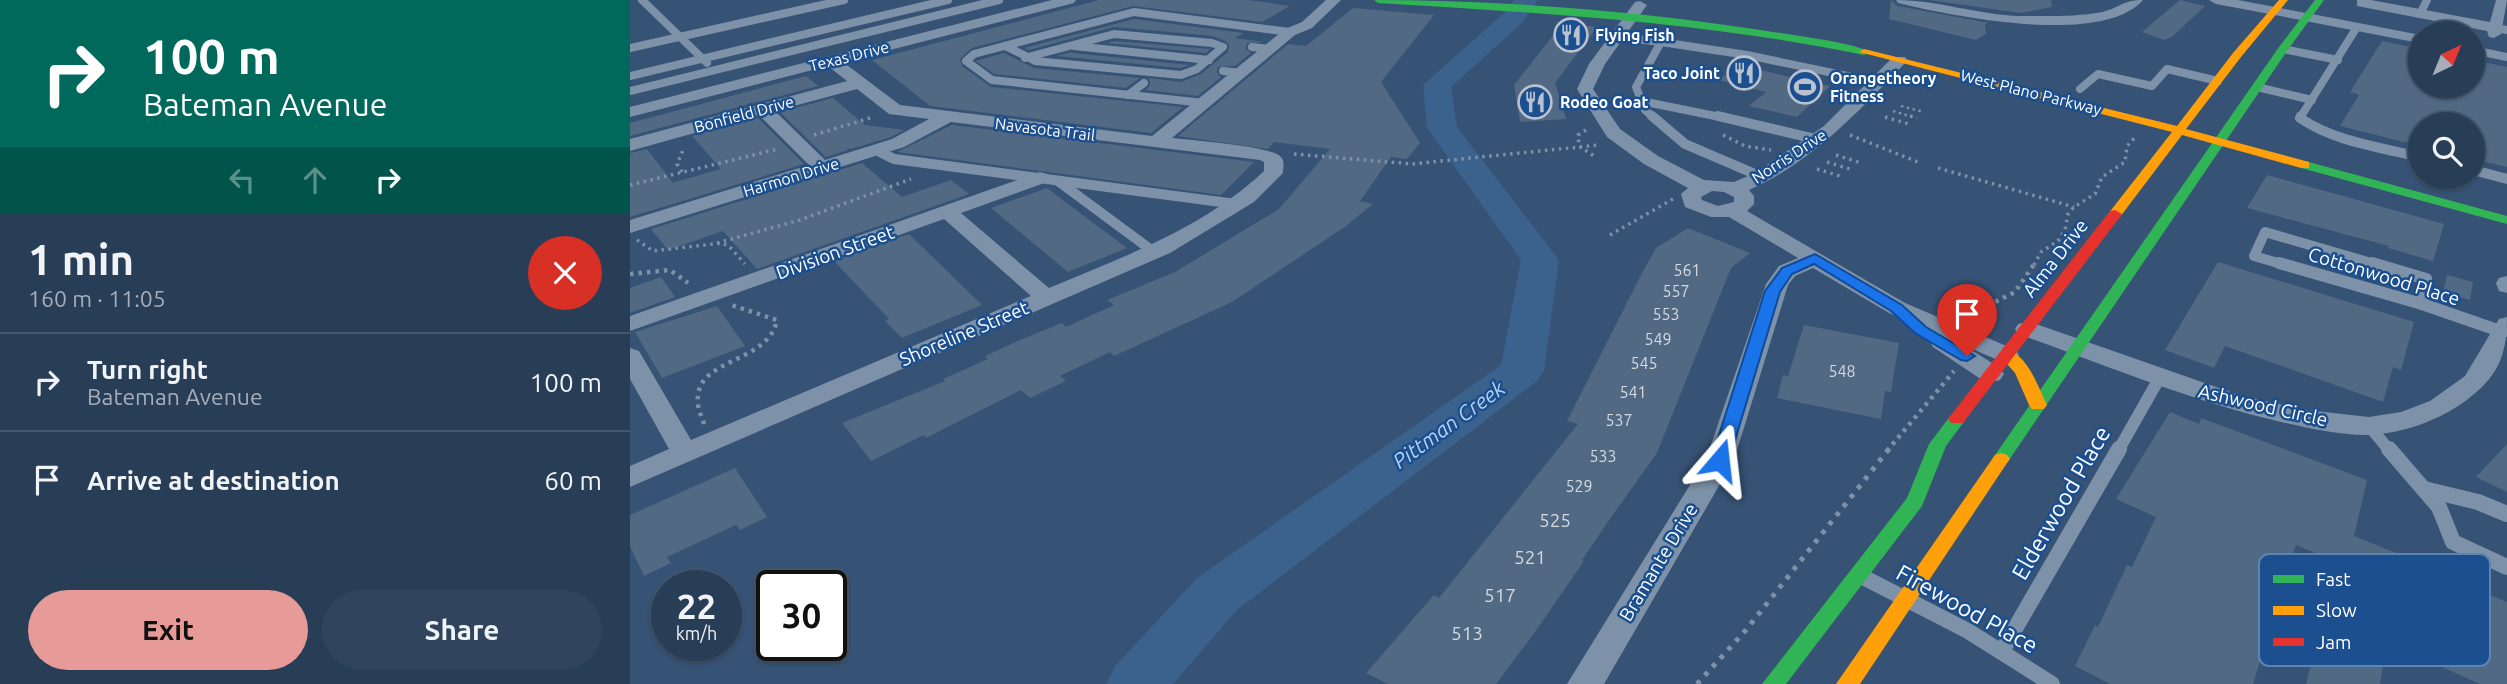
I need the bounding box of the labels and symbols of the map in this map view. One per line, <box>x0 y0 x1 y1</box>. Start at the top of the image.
restaurant icon: Flying Fish <box>1552 16 1590 54</box>
north arrow <box>2408 21 2485 98</box>
place label: Flying Fish <box>1595 26 1675 44</box>
street label: Texas Drive <box>807 37 891 75</box>
restaurant icon: Taco Joint <box>1725 54 1763 92</box>
place label: Taco Joint <box>1643 64 1720 82</box>
street label: West Plano Parkway <box>1959 66 2104 118</box>
sports icon: Orangetheory Fitness <box>1786 68 1824 106</box>
place label: Orangetheory Fitness <box>1830 69 1937 105</box>
restaurant icon: Rodeo Goat <box>1516 83 1554 121</box>
street label: Bonfield Drive <box>692 92 796 136</box>
place label: Rodeo Goat <box>1560 93 1648 111</box>
street label: Navasota Trail <box>994 114 1096 144</box>
street label: Norris Drive <box>1748 125 1830 187</box>
street label: Harmon Drive <box>741 154 841 200</box>
street label: Alma Drive <box>2018 215 2092 301</box>
street label: Division Street <box>773 220 898 284</box>
street label: Cottonwood Place <box>2306 242 2462 310</box>
house number: 561 <box>1673 261 1701 279</box>
house number: 557 <box>1662 282 1690 300</box>
pin <box>1937 284 1997 356</box>
street label: Shoreline Street <box>896 296 1032 370</box>
house number: 553 <box>1652 305 1680 323</box>
house number: 549 <box>1644 330 1672 348</box>
house number: 545 <box>1630 354 1658 372</box>
house number: 548 <box>1828 362 1856 380</box>
water label: Pittman Creek <box>1388 375 1509 473</box>
street label: Ashwood Circle <box>2196 379 2330 431</box>
house number: 541 <box>1619 383 1647 401</box>
house number: 537 <box>1605 411 1633 429</box>
street label: Elderwood Place <box>2007 422 2115 584</box>
position arrow <box>1683 423 1757 497</box>
house number: 533 <box>1589 447 1617 465</box>
house number: 529 <box>1565 477 1593 495</box>
street label: Bramante Drive <box>1614 499 1702 625</box>
house number: 525 <box>1539 509 1571 531</box>
house number: 521 <box>1514 546 1546 568</box>
legend <box>2259 554 2490 666</box>
street label: Firewood Place <box>1892 559 2042 658</box>
text: Fast <box>2316 568 2351 590</box>
speed limit sign: 30 <box>756 570 847 661</box>
house number: 517 <box>1484 584 1516 606</box>
text: Slow <box>2316 599 2357 621</box>
house number: 513 <box>1451 622 1483 644</box>
text: Jam <box>2316 631 2352 653</box>

